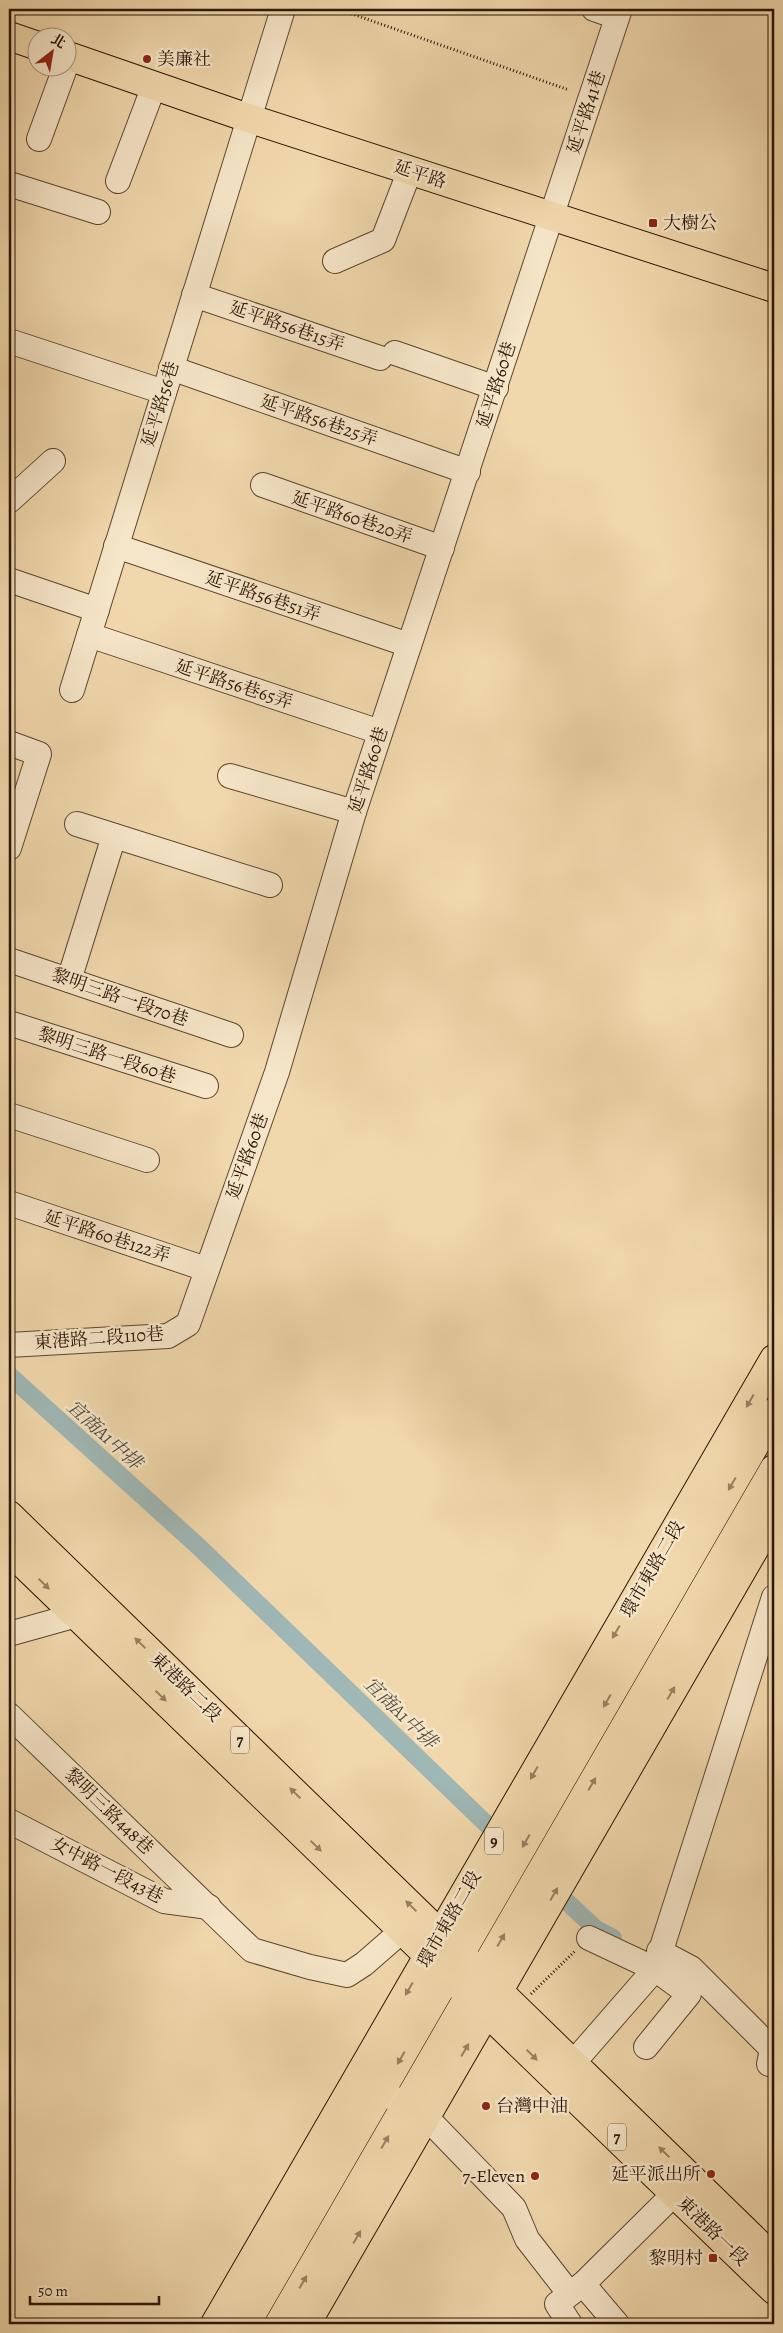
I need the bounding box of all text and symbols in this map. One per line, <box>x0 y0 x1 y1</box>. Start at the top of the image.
north arrow <box>28 28 78 78</box>
text: 北 <box>48 30 69 53</box>
place label: 美廉社 <box>157 47 211 71</box>
marker: 美廉社 <box>141 53 153 65</box>
street label: 延平路41巷 <box>561 67 611 157</box>
street label: 延平路 <box>391 154 449 194</box>
place label: 大樹公 <box>663 211 717 235</box>
marker: 大樹公 <box>647 217 659 229</box>
street label: 延平路56巷15弄 <box>226 295 348 357</box>
street label: 延平路60巷 <box>471 339 521 431</box>
street label: 延平路56巷 <box>136 358 184 450</box>
street label: 延平路56巷25弄 <box>257 389 381 451</box>
street label: 延平路60巷20弄 <box>288 485 416 549</box>
street label: 延平路56巷51弄 <box>202 565 324 627</box>
street label: 延平路56巷65弄 <box>172 654 296 714</box>
street label: 延平路60巷 <box>343 724 393 816</box>
street label: 黎明三路一段70巷 <box>48 962 192 1032</box>
street label: 黎明三路一段60巷 <box>35 1021 179 1089</box>
street label: 延平路60巷 <box>220 1110 274 1202</box>
street label: 延平路60巷122弄 <box>41 1204 173 1268</box>
street label: 東港路二段110巷 <box>33 1321 165 1355</box>
water label: 宜商A1中排 <box>61 1394 150 1478</box>
one-way arrow <box>745 1394 754 1407</box>
one-way arrow <box>728 1478 737 1491</box>
street label: 環市東路二段 <box>615 1516 689 1622</box>
one-way arrow <box>38 1578 50 1590</box>
one-way arrow <box>611 1626 620 1639</box>
one-way arrow <box>135 1637 147 1649</box>
street label: 東港路二段 <box>145 1647 227 1727</box>
water label: 宜商A1中排 <box>358 1671 445 1756</box>
one-way arrow <box>666 1687 675 1700</box>
one-way arrow <box>155 1690 167 1702</box>
one-way arrow <box>603 1694 612 1707</box>
road number: 7 <box>231 1726 249 1754</box>
street label: 黎明三路448巷 <box>59 1762 159 1860</box>
one-way arrow <box>530 1766 539 1779</box>
one-way arrow <box>587 1778 596 1791</box>
one-way arrow <box>289 1787 301 1799</box>
road number: 9 <box>485 1828 503 1854</box>
street label: 女中路一段43巷 <box>46 1831 168 1909</box>
one-way arrow <box>521 1835 530 1848</box>
one-way arrow <box>309 1840 321 1852</box>
street label: 環市東路二段 <box>412 1866 486 1972</box>
one-way arrow <box>549 1888 558 1901</box>
one-way arrow <box>405 1900 417 1912</box>
one-way arrow <box>497 1934 506 1947</box>
one-way arrow <box>405 1983 414 1996</box>
one-way arrow <box>460 2044 469 2057</box>
one-way arrow <box>525 2049 537 2061</box>
one-way arrow <box>397 2050 405 2065</box>
place label: 台灣中油 <box>496 2094 568 2118</box>
marker: 台灣中油 <box>480 2100 492 2112</box>
road number: 7 <box>608 2124 626 2150</box>
one-way arrow <box>381 2135 390 2148</box>
one-way arrow <box>658 2146 670 2158</box>
place label: 延平派出所 <box>611 2162 701 2186</box>
place label: 7-Eleven <box>462 2164 525 2188</box>
marker: 延平派出所 <box>705 2168 717 2180</box>
marker: 7-Eleven <box>529 2170 541 2182</box>
street label: 東港路一段 <box>672 2191 754 2271</box>
one-way arrow <box>353 2230 362 2243</box>
place label: 黎明村 <box>649 2246 703 2270</box>
marker: 黎明村 <box>707 2252 719 2264</box>
scale bar <box>30 2273 159 2305</box>
one-way arrow <box>299 2275 308 2289</box>
text: 50 m <box>38 2281 68 2301</box>

